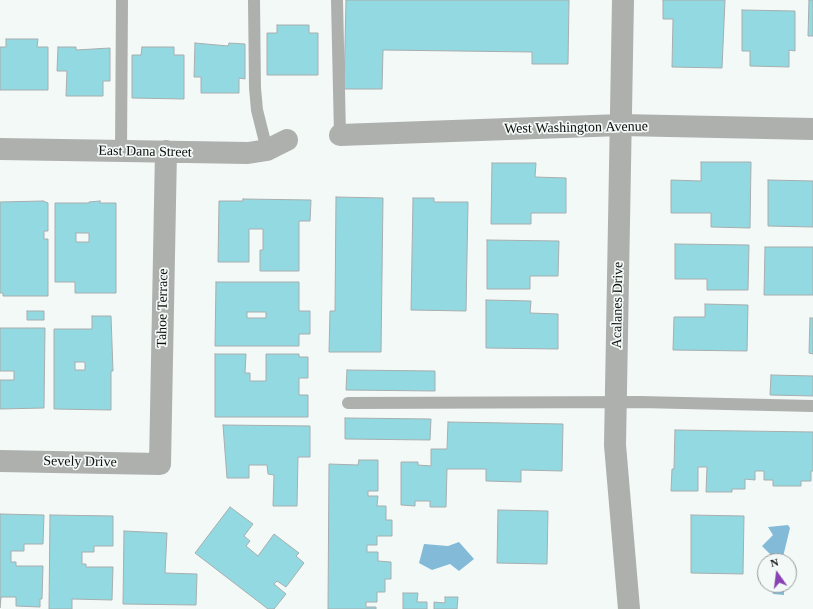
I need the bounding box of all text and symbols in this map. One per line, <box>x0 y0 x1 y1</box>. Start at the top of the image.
street label: West Washington Avenue <box>504 118 648 138</box>
street label: East Dana Street <box>98 143 192 161</box>
street label: Acalanes Drive <box>609 262 627 348</box>
street label: Tahoe Terrace <box>154 268 172 348</box>
street label: Sevely Drive <box>43 453 117 471</box>
north arrow <box>757 553 797 593</box>
text: N <box>769 556 780 569</box>

